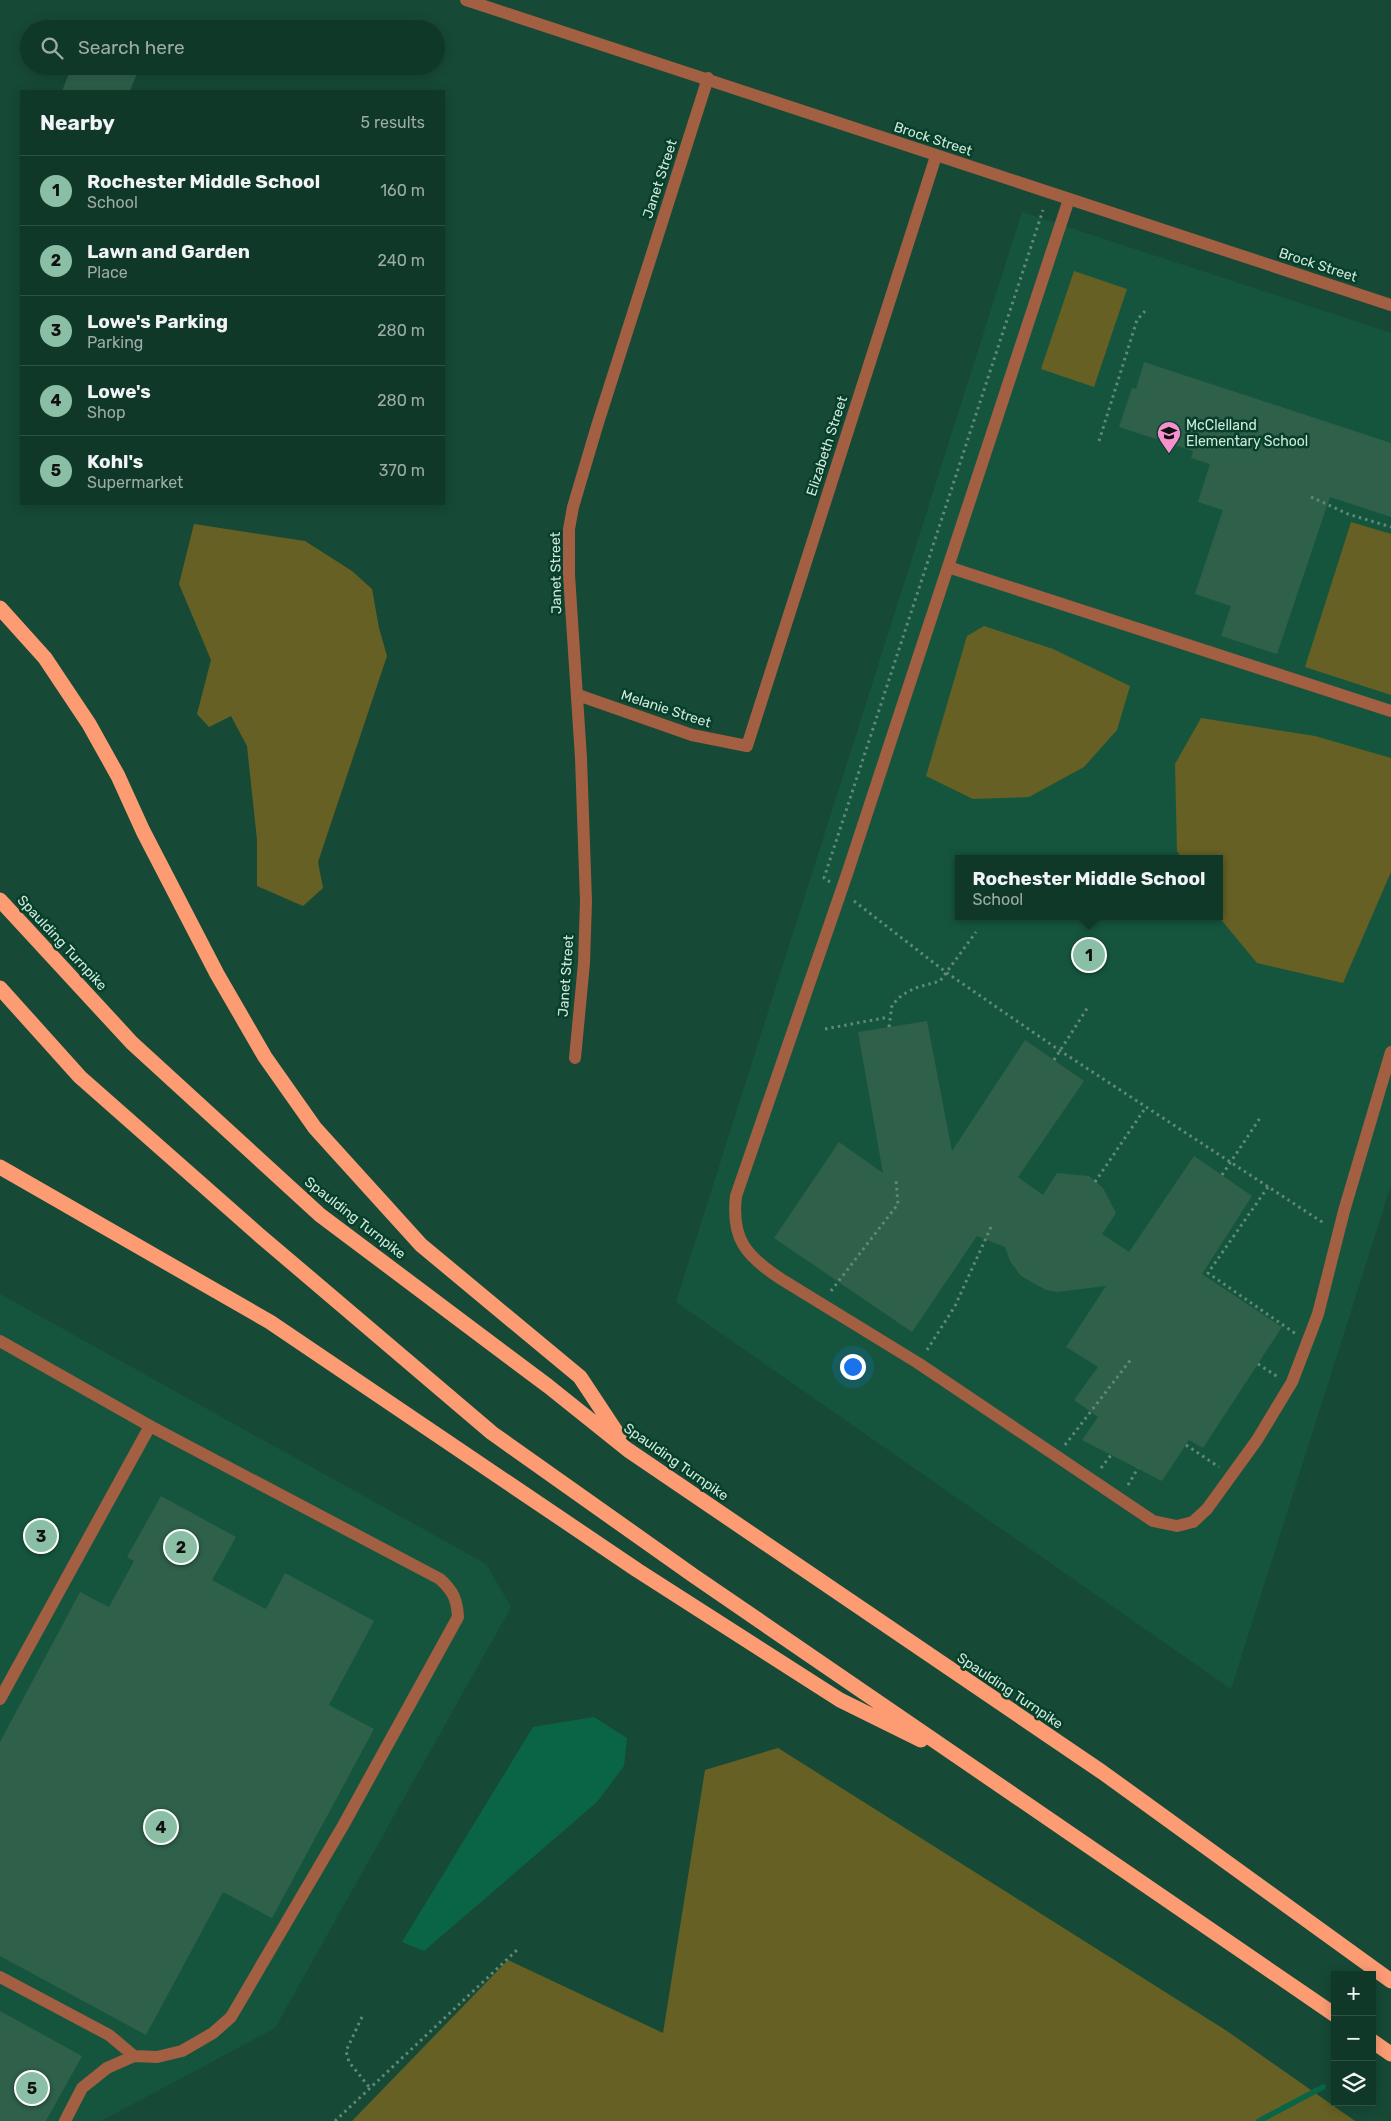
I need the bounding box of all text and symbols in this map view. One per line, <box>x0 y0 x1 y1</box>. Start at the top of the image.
search box <box>20 20 445 75</box>
icon: search <box>38 34 66 62</box>
text: Search here <box>78 36 185 59</box>
text: Nearby <box>40 110 115 135</box>
text: 5 results <box>361 113 425 132</box>
street label: Brock Street <box>892 118 975 160</box>
street label: Janet Street <box>639 137 681 221</box>
text: Rochester Middle School <box>87 170 320 193</box>
text: 1 <box>52 181 60 200</box>
text: 160 m <box>380 181 425 200</box>
text: School <box>87 193 138 212</box>
text: Lawn and Garden <box>87 240 250 263</box>
street label: Brock Street <box>1277 244 1360 286</box>
text: 2 <box>51 251 61 270</box>
text: 240 m <box>378 251 425 270</box>
text: Place <box>87 263 128 282</box>
text: Lowe's Parking <box>87 310 228 333</box>
text: 3 <box>51 321 61 340</box>
text: 280 m <box>377 321 425 340</box>
text: Parking <box>87 333 143 352</box>
text: Lowe's <box>87 380 151 403</box>
text: 4 <box>51 391 61 410</box>
text: 280 m <box>377 391 425 410</box>
street label: Elizabeth Street <box>803 393 851 498</box>
text: Shop <box>87 403 125 422</box>
place label: McClelland Elementary School <box>1186 417 1308 450</box>
school or university icon: McClelland Elementary School <box>1156 420 1182 454</box>
text: Kohl's <box>87 450 143 473</box>
text: 5 <box>51 461 61 480</box>
text: 370 m <box>379 461 425 480</box>
text: Supermarket <box>87 473 183 492</box>
street label: Janet Street <box>547 531 565 614</box>
street label: Melanie Street <box>619 686 714 732</box>
popup <box>955 855 1223 920</box>
text: Rochester Middle School <box>972 867 1206 890</box>
text: School <box>972 890 1023 909</box>
street label: Spaulding Turnpike <box>14 892 111 994</box>
street label: Janet Street <box>555 934 577 1018</box>
pin: 1 <box>1073 936 1105 974</box>
street label: Spaulding Turnpike <box>301 1173 409 1263</box>
your location <box>840 1354 866 1380</box>
street label: Spaulding Turnpike <box>620 1419 732 1505</box>
pin: 3 <box>25 1517 57 1555</box>
pin: 2 <box>165 1528 197 1566</box>
street label: Spaulding Turnpike <box>954 1649 1066 1733</box>
pin: 4 <box>145 1808 177 1846</box>
map controls <box>1331 1971 1376 2106</box>
button: + <box>1331 1971 1376 2016</box>
button: − <box>1331 2016 1376 2061</box>
button: layers <box>1331 2061 1376 2106</box>
pin: 5 <box>16 2069 48 2107</box>

